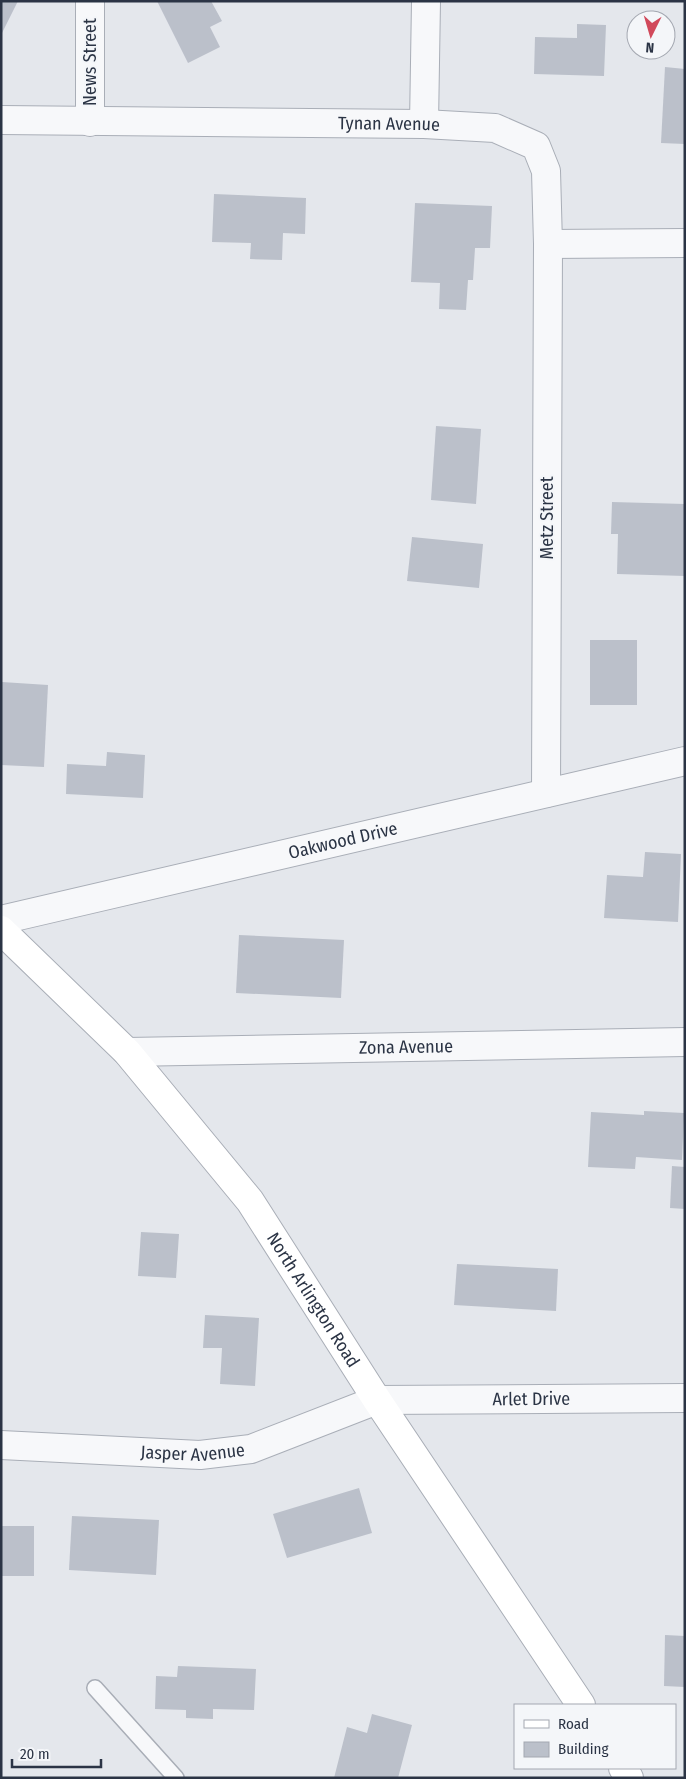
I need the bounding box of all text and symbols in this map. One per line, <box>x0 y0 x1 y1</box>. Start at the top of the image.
north arrow <box>626 10 676 60</box>
street label: News Street <box>79 18 101 106</box>
text: N <box>645 39 655 56</box>
street label: Tynan Avenue <box>338 112 441 136</box>
street label: Metz Street <box>536 476 558 560</box>
street label: Oakwood Drive <box>286 817 400 864</box>
street label: Zona Avenue <box>359 1035 453 1059</box>
street label: North Arlington Road <box>262 1228 364 1371</box>
street label: Arlet Drive <box>492 1388 570 1410</box>
street label: Jasper Avenue <box>140 1439 246 1466</box>
legend <box>514 1704 676 1769</box>
text: Road <box>558 1715 589 1733</box>
scale bar <box>12 1736 101 1768</box>
text: Building <box>558 1740 609 1758</box>
text: 20 m <box>20 1745 50 1763</box>

